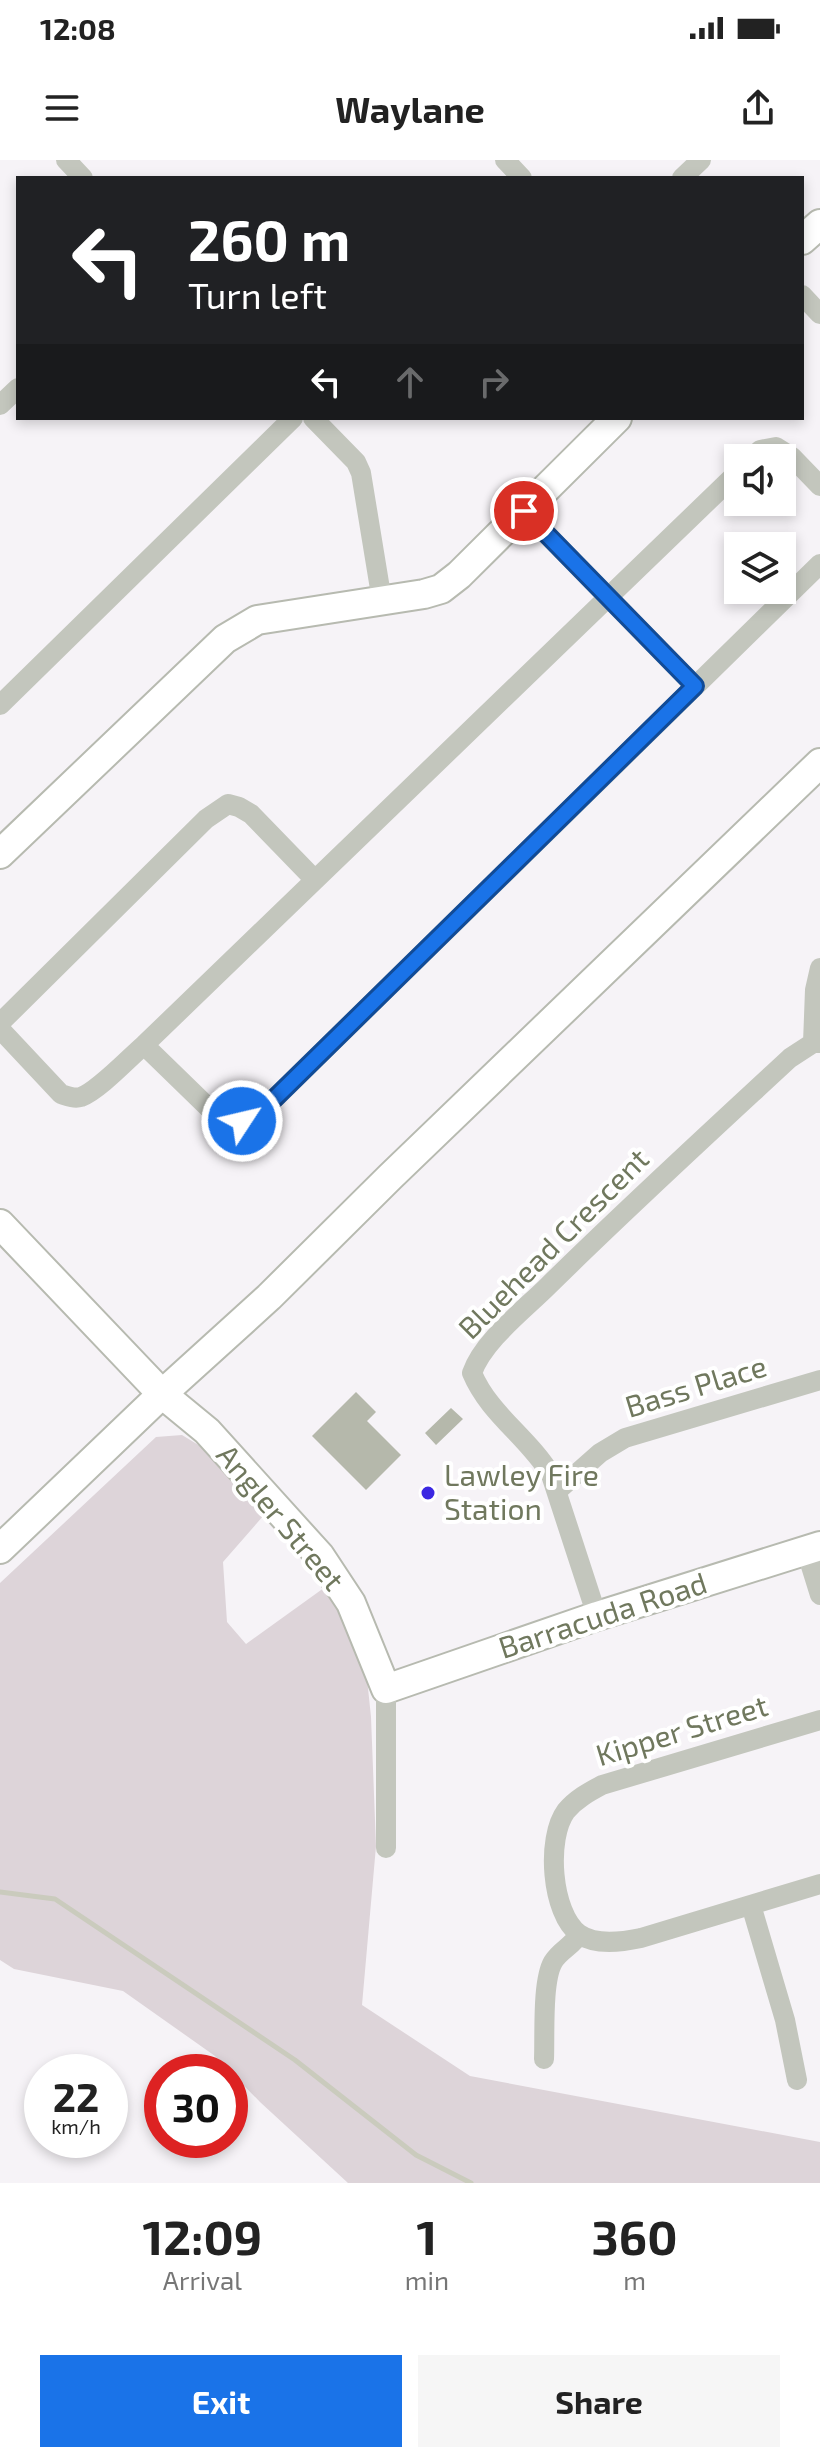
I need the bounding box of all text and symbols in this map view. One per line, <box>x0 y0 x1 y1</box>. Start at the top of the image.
text: 12:08 <box>40 10 116 46</box>
icon: menu <box>40 86 84 130</box>
icon: share <box>736 86 780 130</box>
text: Waylane <box>335 87 485 130</box>
text: 260 m <box>188 205 350 272</box>
icon: left <box>56 208 160 312</box>
text: Turn left <box>188 273 327 316</box>
icon: left <box>304 360 348 404</box>
icon: ahead <box>388 360 432 404</box>
icon: right <box>472 360 516 404</box>
map controls <box>724 444 796 604</box>
button: sound <box>724 444 796 516</box>
pin <box>490 477 558 545</box>
icon: arrive <box>502 489 546 533</box>
button: layers <box>724 532 796 604</box>
position arrow <box>200 1079 284 1163</box>
street label: Bluehead Crescent <box>450 1140 655 1345</box>
street label: Bass Place <box>620 1347 770 1424</box>
street label: Angler Street <box>210 1436 353 1597</box>
place label: Lawley Fire Station <box>444 1456 599 1526</box>
marker: Lawley Fire Station <box>419 1484 437 1502</box>
street label: Barracuda Road <box>494 1563 711 1665</box>
street label: Kipper Street <box>591 1686 772 1772</box>
speed limit sign: 30 <box>144 2054 248 2158</box>
text: 22 <box>53 2072 99 2120</box>
text: km/h <box>51 2114 101 2138</box>
text: 12:09 <box>143 2207 262 2265</box>
text: 1 <box>417 2207 437 2265</box>
text: 360 <box>592 2207 677 2265</box>
text: Arrival <box>163 2264 242 2295</box>
text: min <box>405 2264 449 2295</box>
text: m <box>623 2264 646 2295</box>
button: Exit <box>40 2355 402 2447</box>
button: Share <box>418 2355 780 2447</box>

